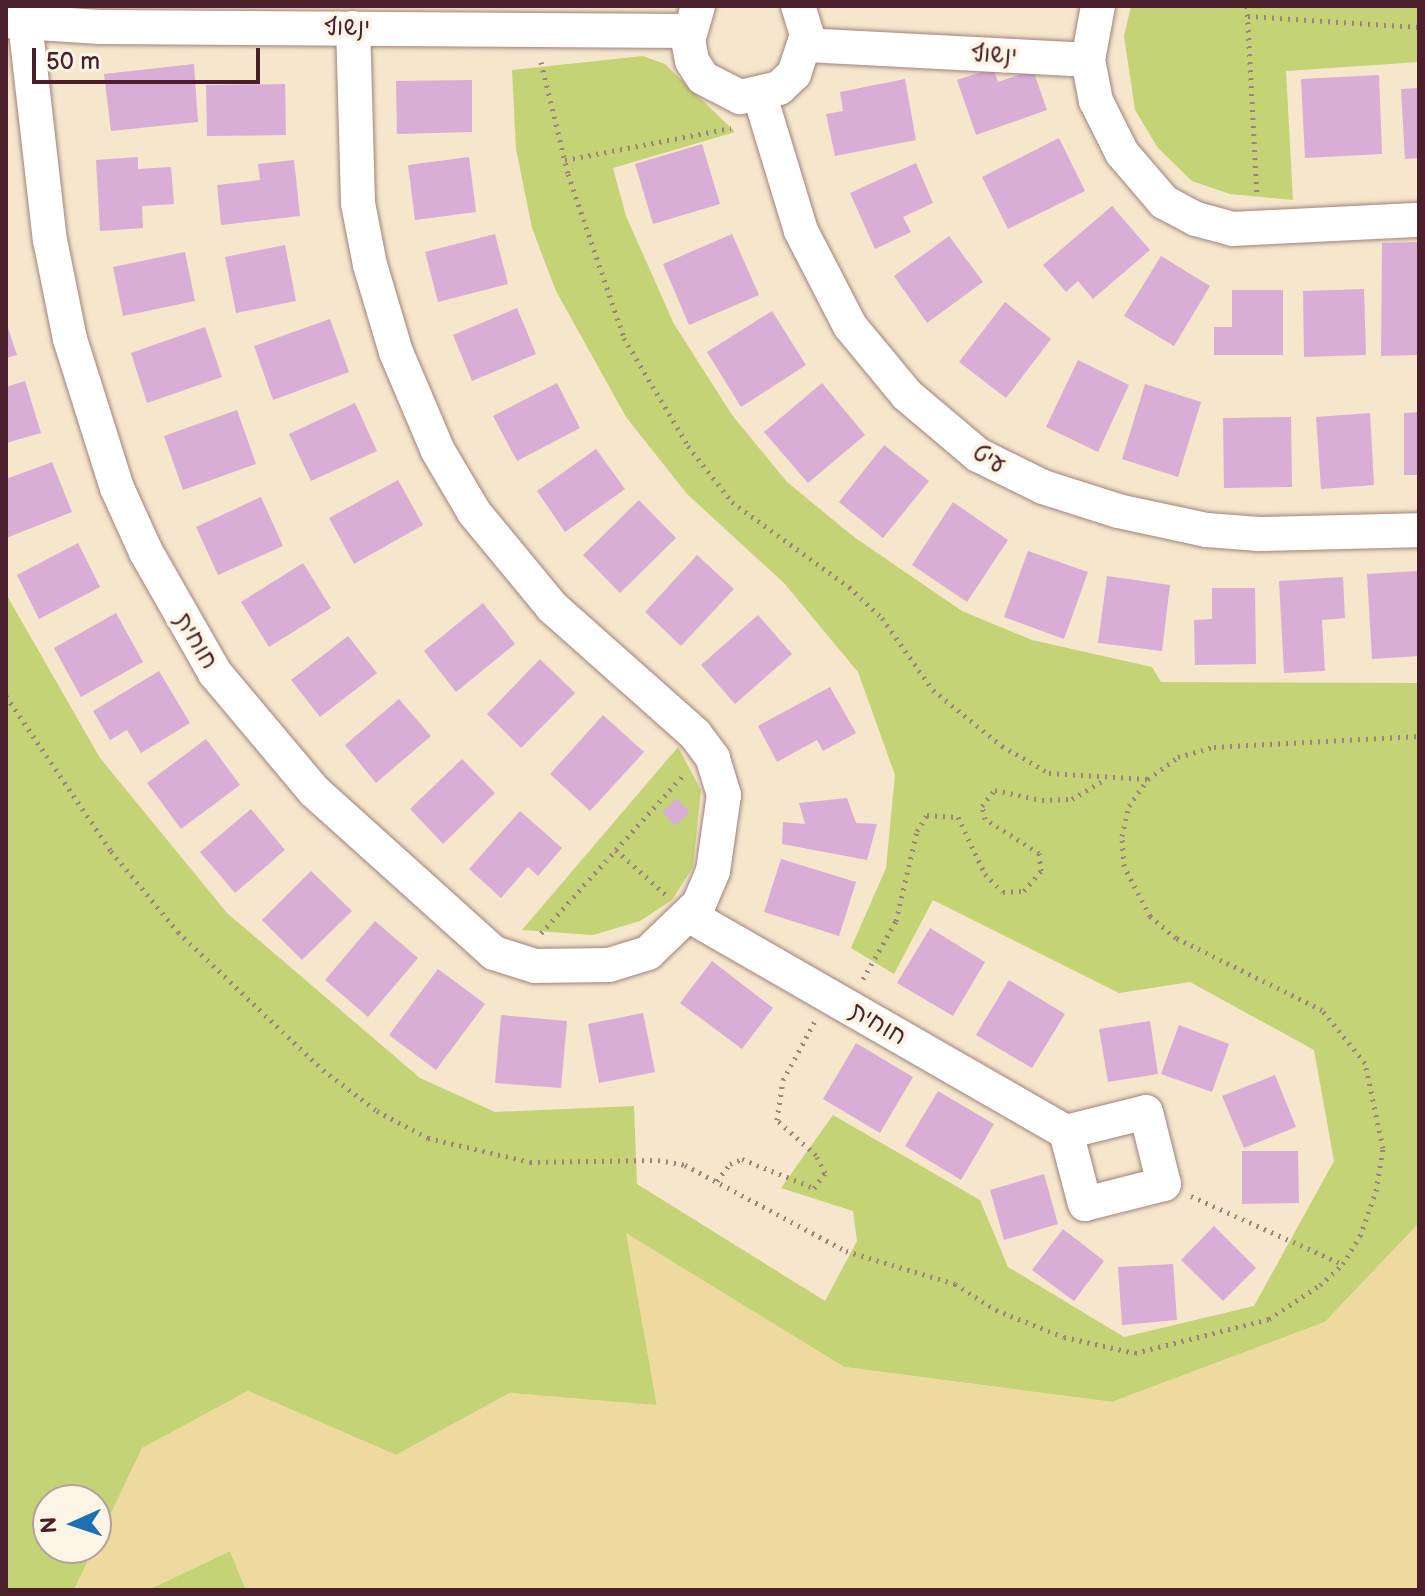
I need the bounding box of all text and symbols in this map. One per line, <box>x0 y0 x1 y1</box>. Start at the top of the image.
street label: ינשוף <box>324 14 370 42</box>
scale bar <box>36 32 264 82</box>
street label: ינשוף <box>970 39 1018 71</box>
text: 50 m <box>46 47 100 76</box>
street label: עיט <box>967 438 1011 480</box>
street label: חוחית <box>168 608 224 674</box>
street label: חוחית <box>845 996 911 1052</box>
north arrow <box>32 1484 112 1564</box>
text: N <box>36 1516 63 1534</box>

